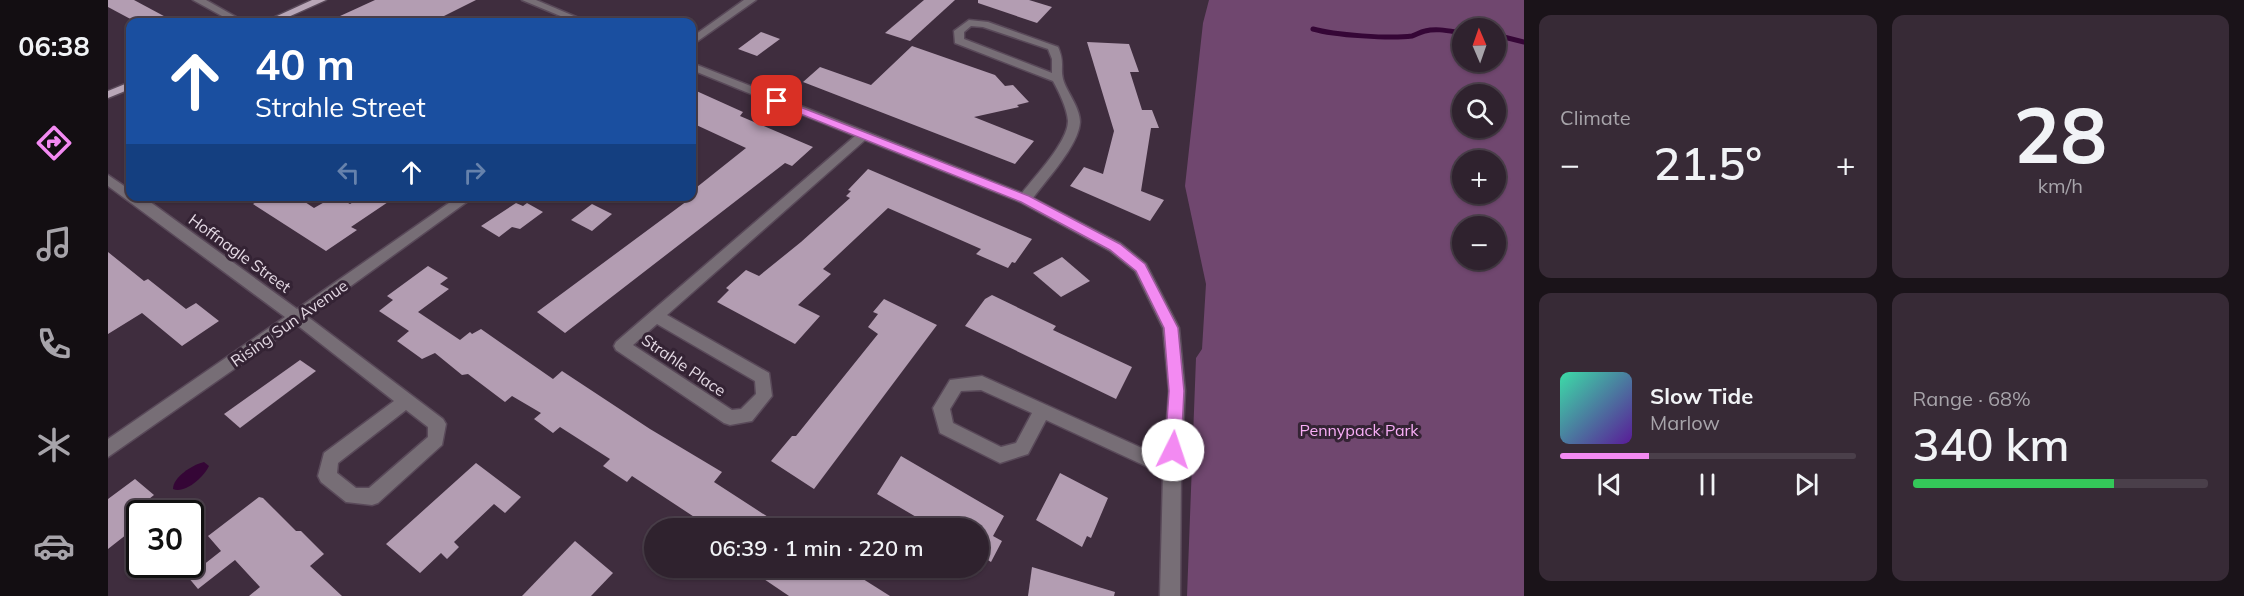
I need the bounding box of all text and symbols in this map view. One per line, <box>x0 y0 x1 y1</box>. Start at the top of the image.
north arrow <box>1452 18 1506 72</box>
map controls <box>1452 18 1506 270</box>
text: 06:38 <box>18 29 90 63</box>
text: 40 m <box>255 38 355 91</box>
icon: ahead <box>156 42 234 120</box>
pin <box>751 75 802 126</box>
icon: arrive <box>760 84 793 117</box>
button: search <box>1452 84 1506 138</box>
text: 28 <box>2013 85 2107 183</box>
text: Strahle Street <box>255 90 426 124</box>
text: Climate <box>1560 105 1631 130</box>
icon: directions <box>33 122 75 164</box>
text: 21.5° <box>1653 135 1762 191</box>
text: − <box>1560 143 1580 184</box>
text: + <box>1836 143 1855 184</box>
button: + <box>1452 150 1506 204</box>
icon: left <box>332 156 365 189</box>
icon: ahead <box>395 156 428 189</box>
icon: right <box>458 156 491 189</box>
text: km/h <box>2038 173 2083 198</box>
street label: Hoffnagle Street <box>185 209 295 297</box>
button: − <box>1452 216 1506 270</box>
icon: music <box>33 223 75 265</box>
street label: Rising Sun Avenue <box>227 275 351 371</box>
icon: phone <box>33 323 75 365</box>
street label: Strahle Place <box>638 330 730 400</box>
text: Slow Tide <box>1650 382 1753 410</box>
text: Range · 68% <box>1913 386 2031 411</box>
text: Marlow <box>1650 410 1720 435</box>
text: 340 km <box>1913 416 2069 472</box>
position arrow <box>1141 418 1205 482</box>
park label: Pennypack Park <box>1299 420 1419 440</box>
icon: climate <box>33 424 75 466</box>
icon: previous <box>1593 468 1626 501</box>
icon: pause <box>1691 468 1724 501</box>
icon: next <box>1790 468 1823 501</box>
speed limit sign: 30 <box>126 500 204 578</box>
icon: car <box>33 525 75 567</box>
text: 06:39 · 1 min · 220 m <box>709 534 924 562</box>

